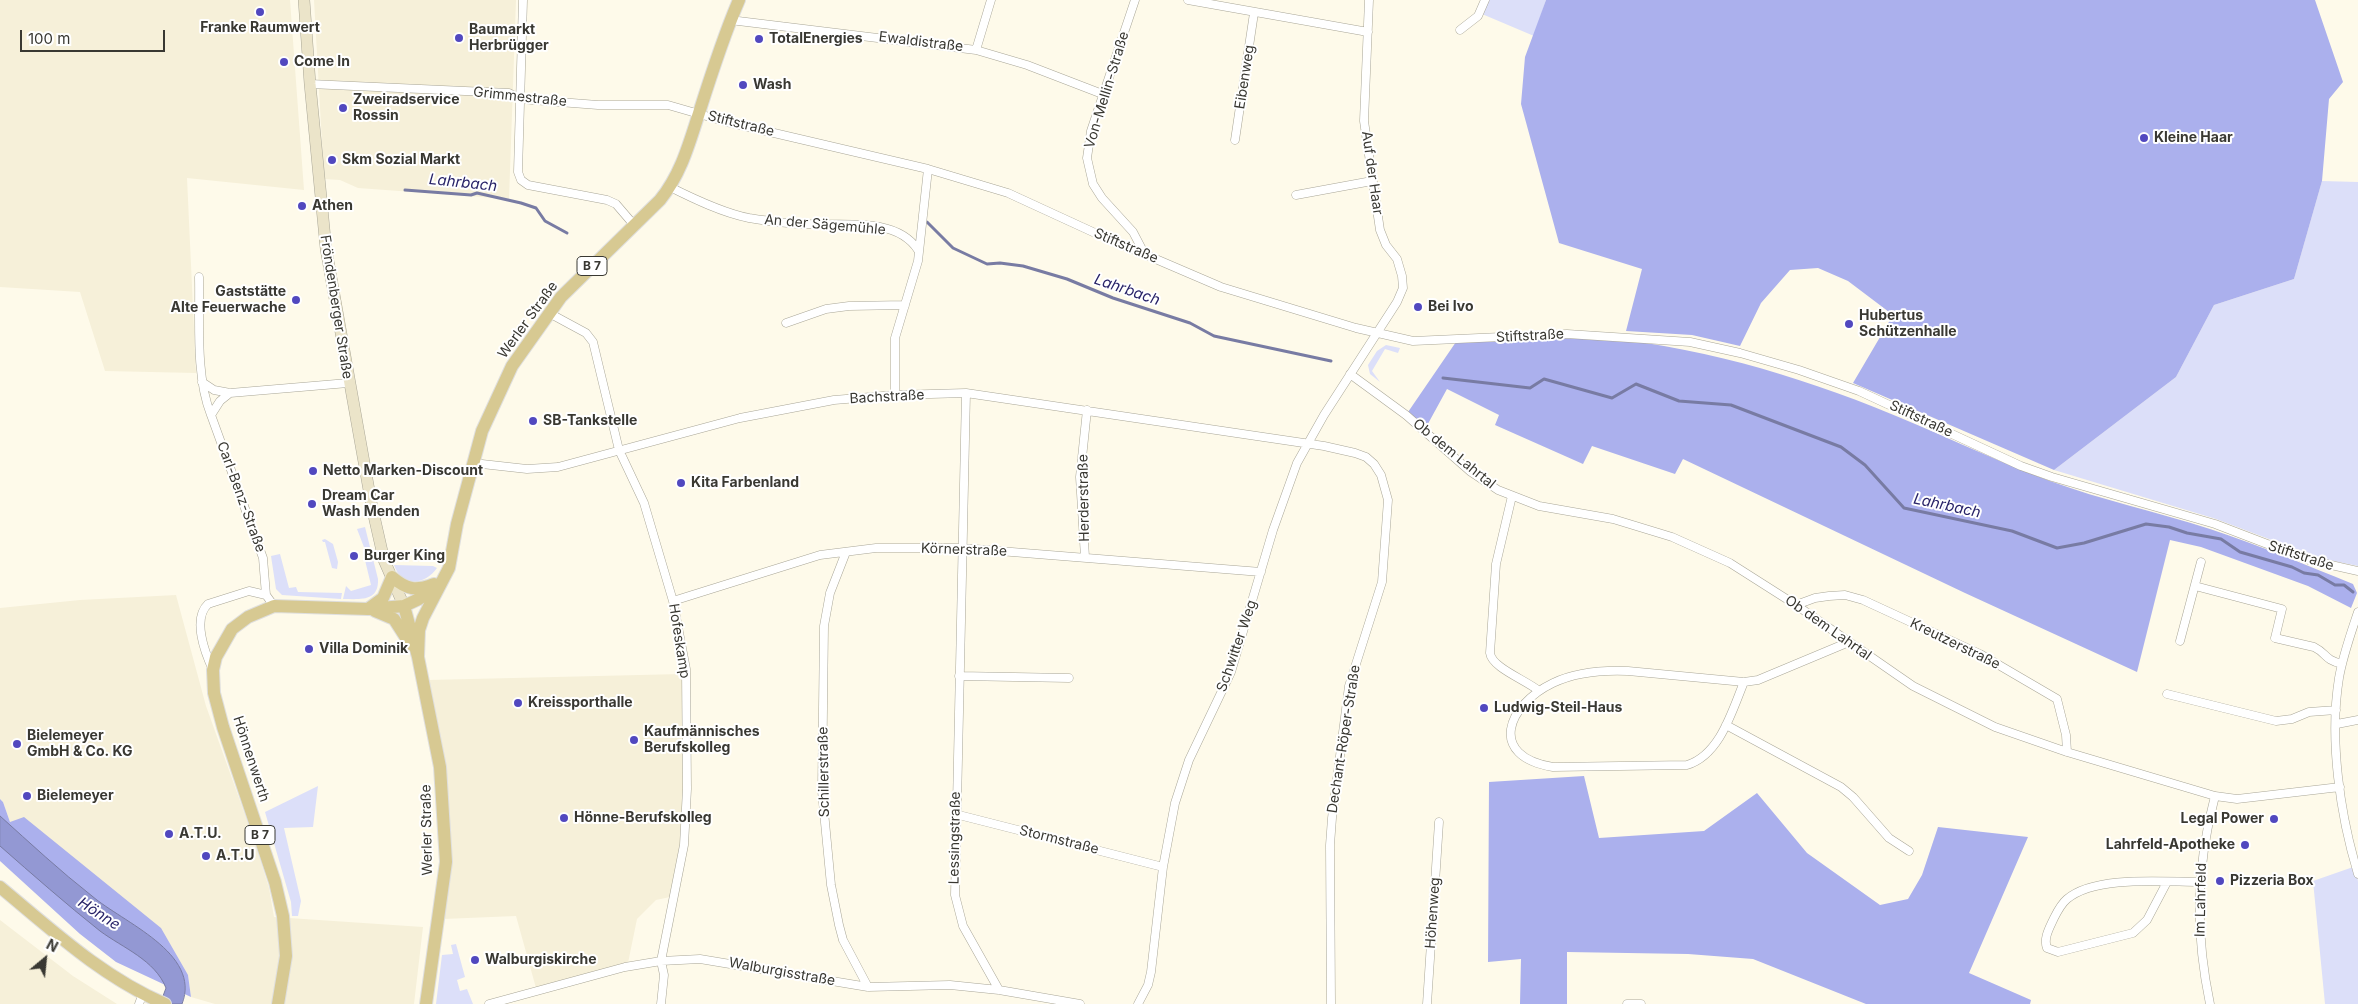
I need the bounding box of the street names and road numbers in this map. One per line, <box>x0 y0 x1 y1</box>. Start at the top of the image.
street label: Ewaldistraße <box>878 28 964 56</box>
street label: Von-Mellin-Straße <box>1081 30 1133 150</box>
street label: Eibenweg <box>1232 44 1258 110</box>
street label: Grimmestraße <box>472 84 568 110</box>
street label: Stiftstraße <box>706 108 776 140</box>
street label: Auf der Haar <box>1358 130 1386 216</box>
street label: An der Sägemühle <box>764 211 886 239</box>
street label: Stiftstraße <box>1091 225 1161 267</box>
street label: Fröndenberger Straße <box>316 234 356 380</box>
road number: B 7 <box>577 256 607 276</box>
street label: Werler Straße <box>494 278 562 362</box>
street label: Stiftstraße <box>1496 326 1564 346</box>
street label: Bachstraße <box>849 387 925 407</box>
street label: Stiftstraße <box>1887 397 1955 441</box>
street label: Ob dem Lahrtal <box>1409 416 1499 492</box>
street label: Carl-Benz-Straße <box>213 439 269 555</box>
street label: Herderstraße <box>1075 454 1093 542</box>
street label: Stiftstraße <box>2266 538 2336 574</box>
street label: Körnerstraße <box>921 540 1007 560</box>
street label: Ob dem Lahrtal <box>1782 592 1874 664</box>
street label: Schwitter Weg <box>1213 598 1261 694</box>
street label: Hofeskamp <box>665 602 693 680</box>
street label: Kreutzerstraße <box>1907 615 2003 673</box>
street label: Dechant-Röper-Straße <box>1324 664 1364 814</box>
street label: Hönnenwerth <box>229 714 273 804</box>
street label: Schillerstraße <box>815 726 833 818</box>
street label: Werler Straße <box>418 784 436 876</box>
street label: Lessingstraße <box>946 791 964 885</box>
street label: Stormstraße <box>1017 822 1101 858</box>
road number: B 7 <box>245 826 275 844</box>
street label: Im Lahrfeld <box>2192 863 2210 937</box>
street label: Höhenweg <box>1422 877 1444 949</box>
street label: Walburgisstraße <box>728 954 836 990</box>

